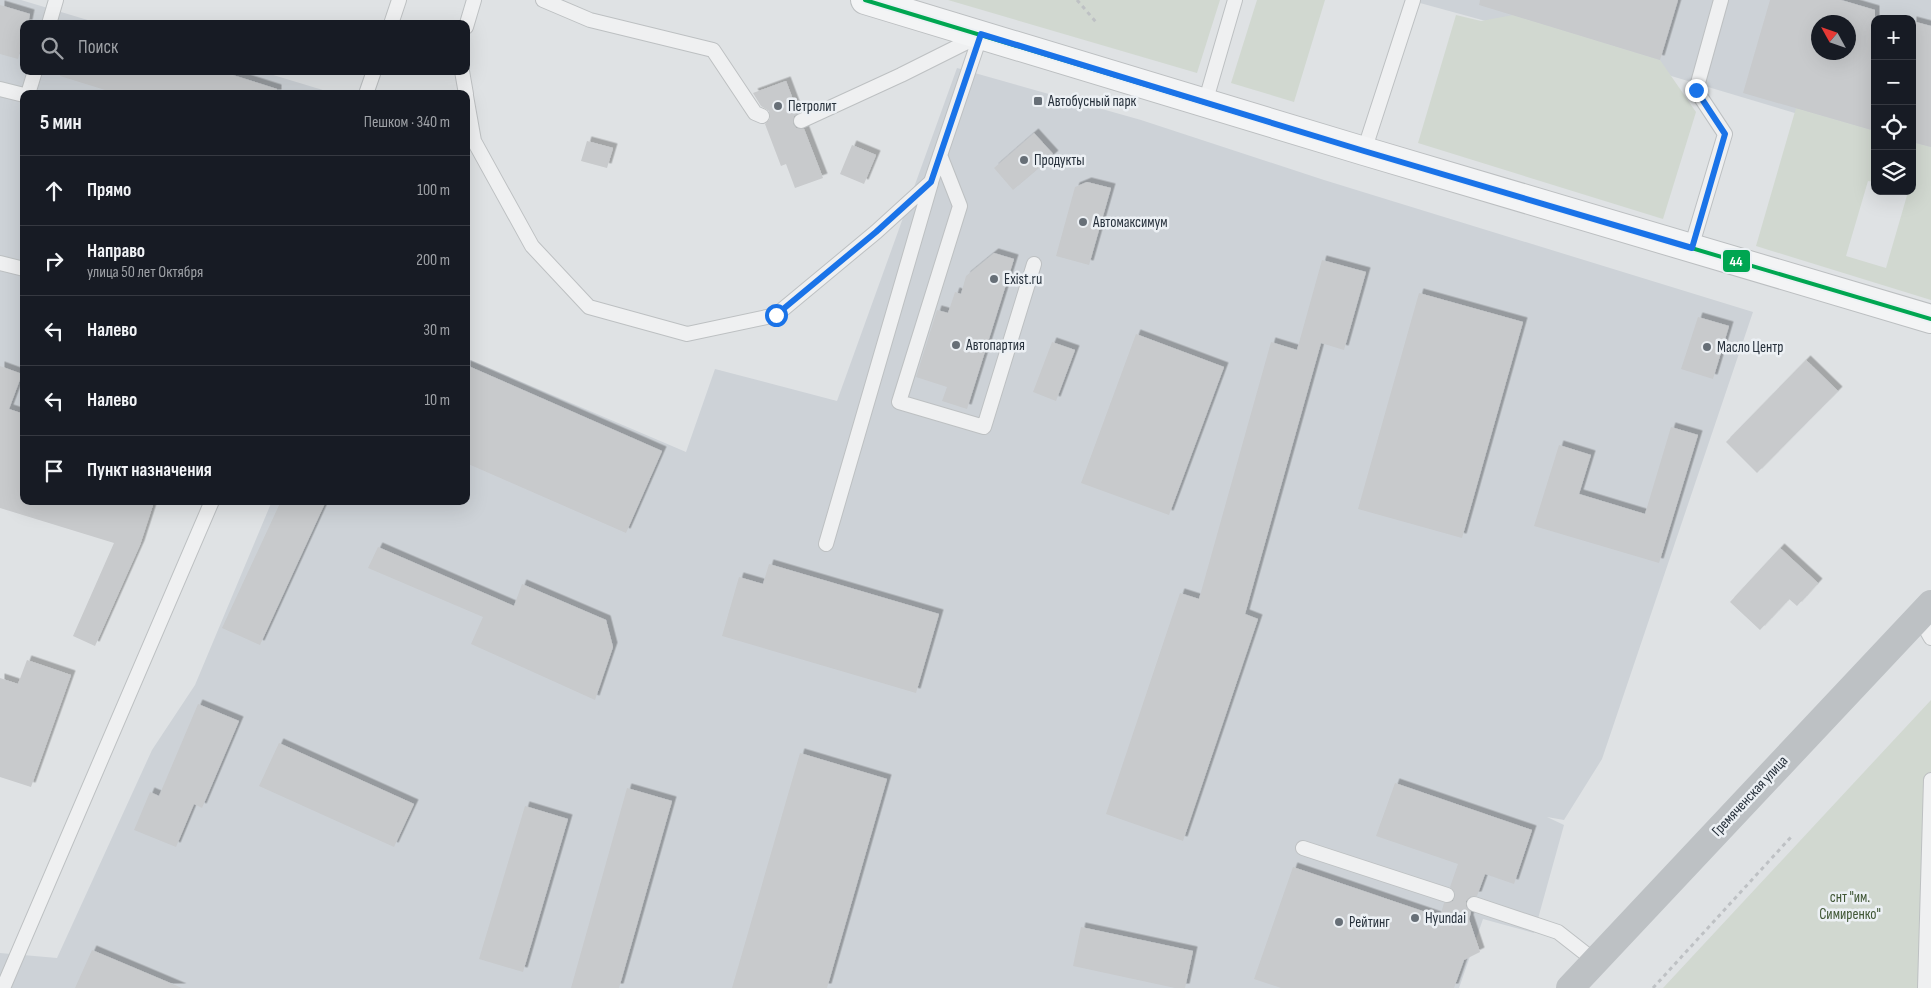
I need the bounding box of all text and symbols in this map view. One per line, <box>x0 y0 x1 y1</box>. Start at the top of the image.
north arrow <box>1811 15 1856 60</box>
map controls <box>1871 15 1916 195</box>
button: + <box>1871 15 1916 60</box>
search box <box>20 20 470 75</box>
icon: search <box>38 34 66 62</box>
text: Поиск <box>78 36 118 59</box>
button: − <box>1871 60 1916 105</box>
route end <box>1685 79 1708 102</box>
place label: Автобусный парк <box>1047 92 1137 111</box>
marker: Автобусный парк <box>1032 95 1044 107</box>
place label: Петролит <box>788 97 837 116</box>
marker: Петролит <box>772 100 784 112</box>
button: locate <box>1871 105 1916 150</box>
text: 5 мин <box>40 110 82 135</box>
text: Пешком · 340 m <box>364 113 450 132</box>
button: layers <box>1871 150 1916 195</box>
place label: Продукты <box>1034 151 1085 170</box>
marker: Продукты <box>1018 154 1030 166</box>
icon: ahead <box>40 177 68 205</box>
text: Прямо <box>87 179 131 202</box>
text: 100 m <box>417 181 450 200</box>
place label: Автомаксимум <box>1092 213 1168 232</box>
marker: Автомаксимум <box>1077 216 1089 228</box>
text: Направо <box>87 240 145 263</box>
icon: right <box>40 247 68 275</box>
line badge: 44 <box>1722 249 1751 273</box>
text: 200 m <box>416 251 450 270</box>
text: 44 <box>1729 253 1743 270</box>
text: улица 50 лет Октября <box>87 263 203 282</box>
place label: Exist.ru <box>1004 270 1042 289</box>
marker: Exist.ru <box>988 273 1000 285</box>
route start <box>765 304 788 327</box>
icon: left <box>40 317 68 345</box>
text: Налево <box>87 319 137 342</box>
text: 30 m <box>423 321 450 340</box>
place label: Автопартия <box>965 336 1025 355</box>
place label: Масло Центр <box>1717 338 1783 357</box>
marker: Автопартия <box>950 339 962 351</box>
marker: Масло Центр <box>1701 341 1713 353</box>
icon: left <box>40 387 68 415</box>
text: Налево <box>87 389 137 412</box>
text: 10 m <box>424 391 450 410</box>
icon: arrive <box>40 457 68 485</box>
text: Пункт назначения <box>87 459 212 482</box>
street label: Гремяченская улица <box>1708 752 1792 840</box>
park label: снт "им. Симиренко" <box>1819 888 1881 924</box>
place label: Hyundai <box>1425 909 1466 928</box>
marker: Hyundai <box>1409 912 1421 924</box>
place label: Рейтинг <box>1349 913 1390 932</box>
marker: Рейтинг <box>1333 916 1345 928</box>

